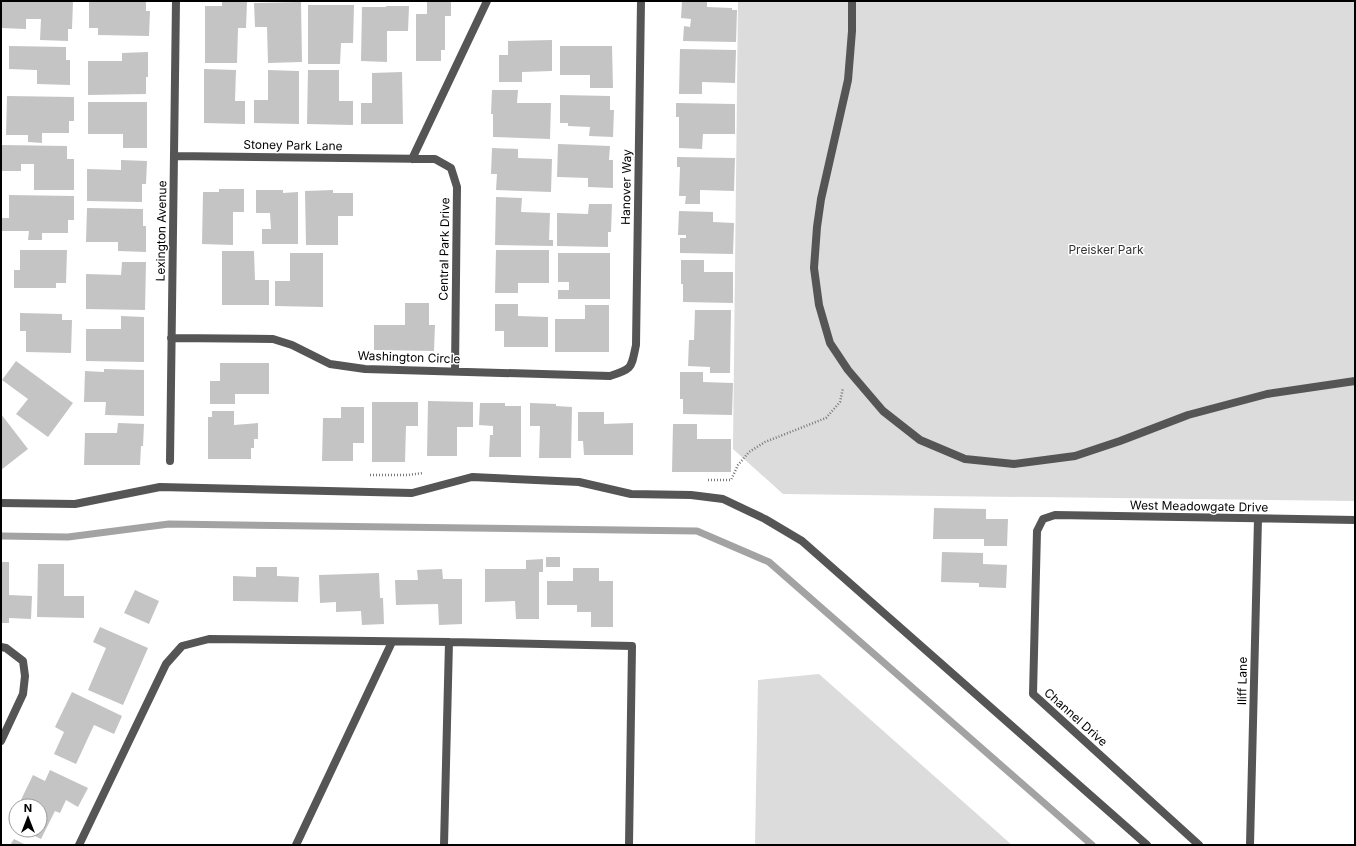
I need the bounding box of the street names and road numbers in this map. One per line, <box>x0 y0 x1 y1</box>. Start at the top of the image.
street label: Stoney Park Lane <box>243 137 343 153</box>
street label: Hanover Way <box>618 149 634 225</box>
street label: Lexington Avenue <box>153 180 169 282</box>
street label: Central Park Drive <box>436 197 452 301</box>
street label: Washington Circle <box>357 348 461 366</box>
street label: West Meadowgate Drive <box>1130 497 1268 515</box>
street label: Iliff Lane <box>1234 657 1250 705</box>
street label: Channel Drive <box>1041 685 1111 749</box>

